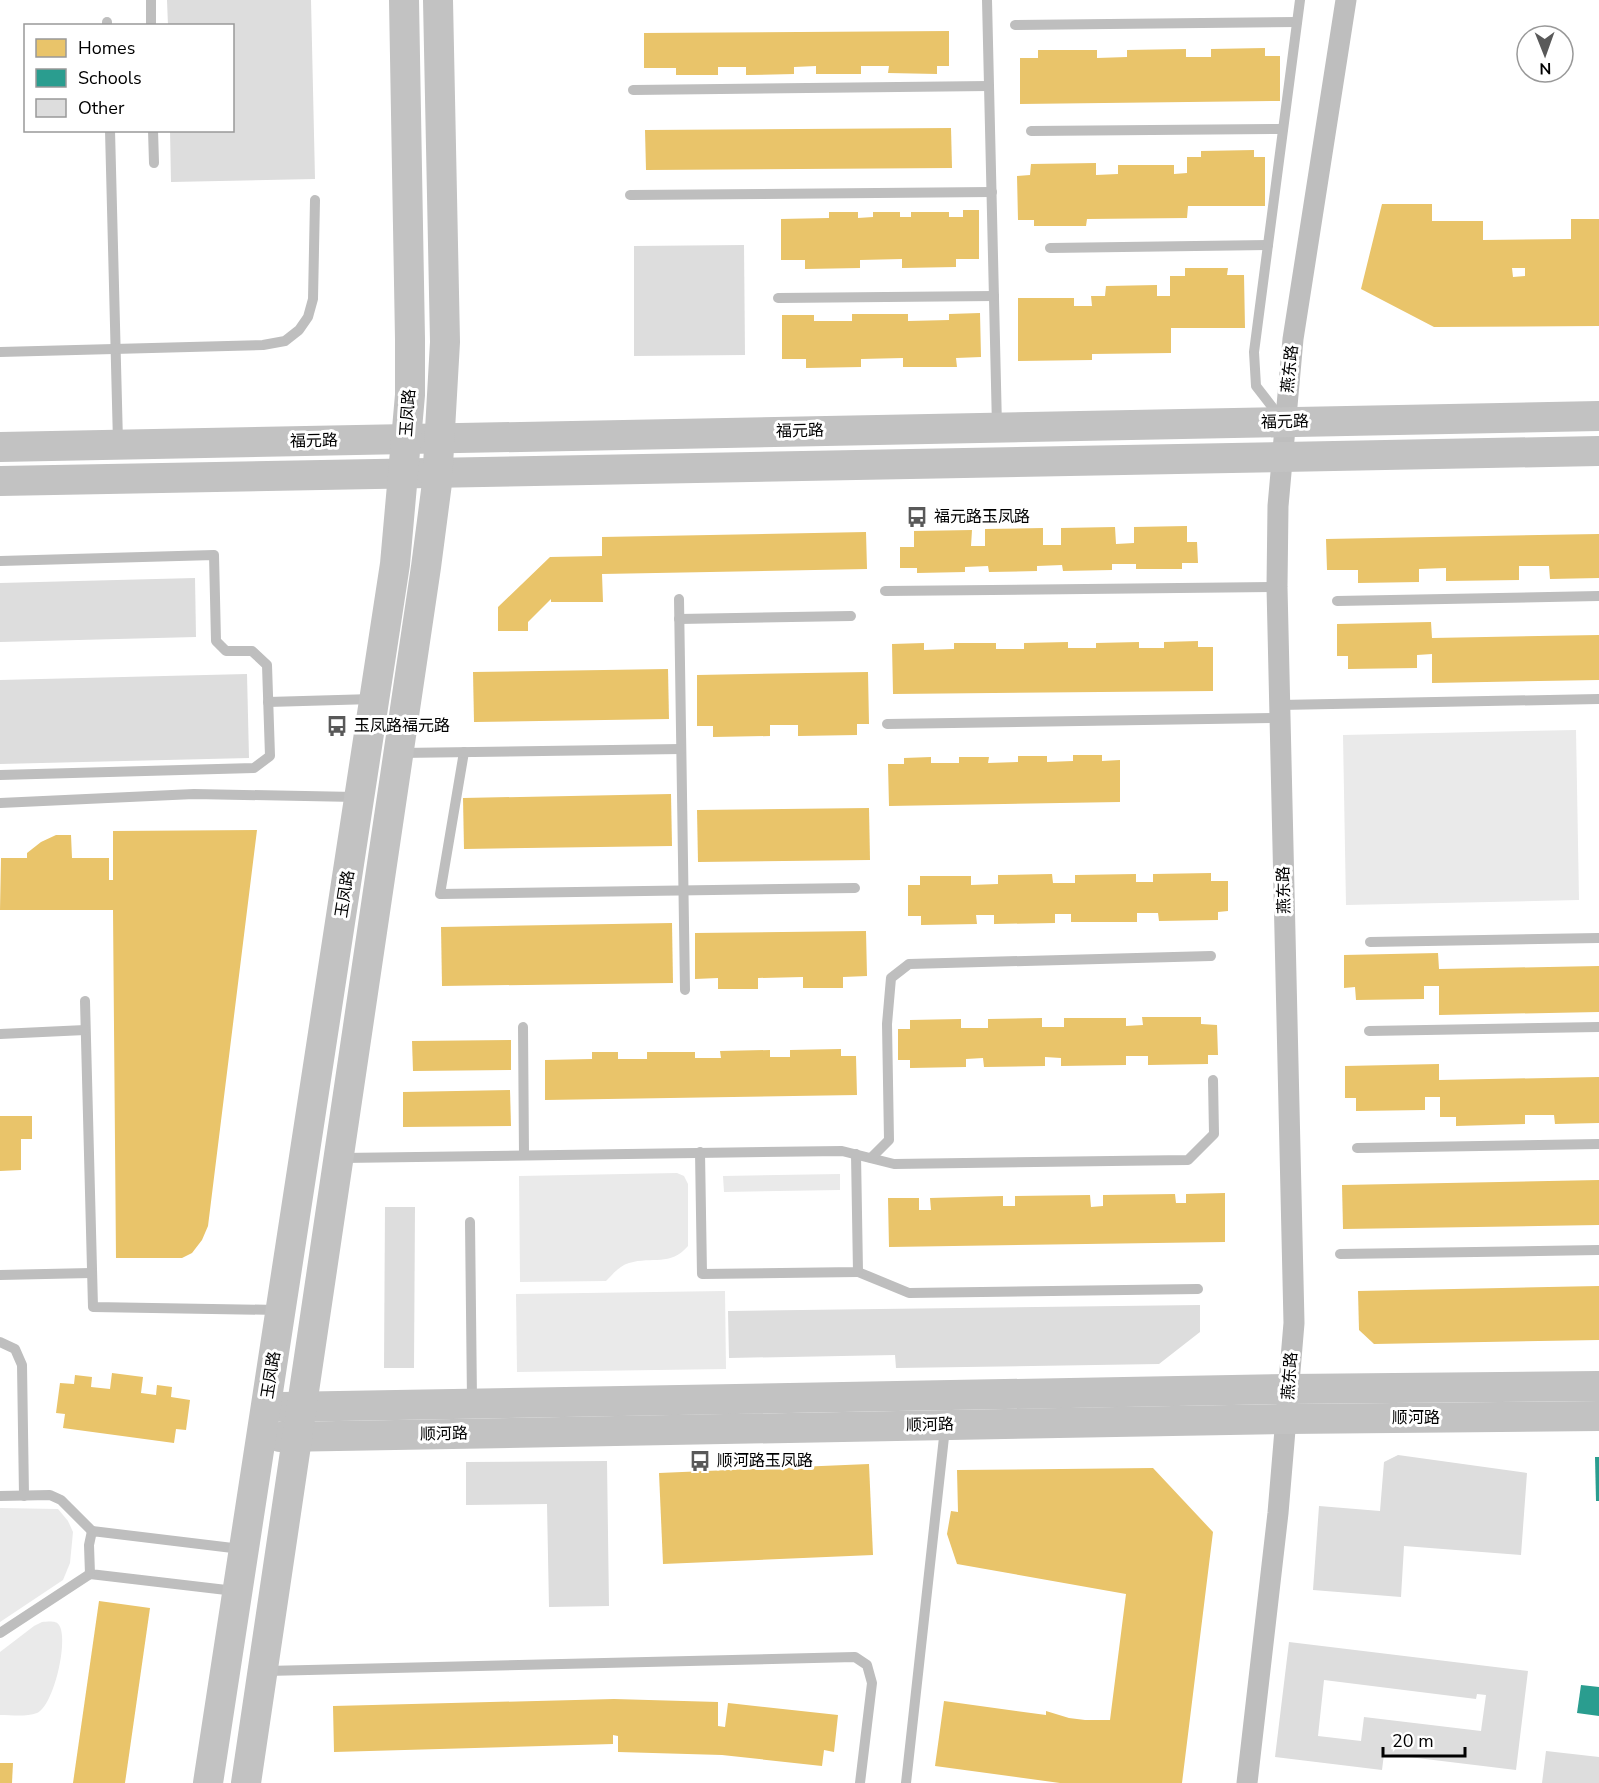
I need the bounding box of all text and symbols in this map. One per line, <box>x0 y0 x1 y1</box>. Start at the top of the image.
legend <box>24 24 234 132</box>
north arrow <box>1515 24 1575 84</box>
text: Homes <box>78 36 135 60</box>
text: N <box>1539 57 1551 79</box>
text: Schools <box>78 66 142 90</box>
text: Other <box>78 96 125 120</box>
street label: 燕东路 <box>1277 344 1303 394</box>
street label: 玉凤路 <box>395 388 421 438</box>
street label: 福元路 <box>1261 411 1309 433</box>
street label: 福元路 <box>776 420 824 442</box>
street label: 福元路 <box>290 430 338 452</box>
bus stop icon: 福元路玉凤路 <box>905 505 929 529</box>
place label: 福元路玉凤路 <box>934 506 1030 528</box>
bus stop icon: 玉凤路福元路 <box>325 714 349 738</box>
place label: 玉凤路福元路 <box>354 715 450 737</box>
street label: 燕东路 <box>1273 866 1295 914</box>
street label: 玉凤路 <box>330 869 360 919</box>
street label: 玉凤路 <box>256 1350 286 1400</box>
street label: 燕东路 <box>1277 1351 1303 1401</box>
street label: 顺河路 <box>1392 1407 1440 1429</box>
street label: 顺河路 <box>906 1414 954 1436</box>
street label: 顺河路 <box>420 1423 468 1445</box>
bus stop icon: 顺河路玉凤路 <box>688 1449 712 1473</box>
place label: 顺河路玉凤路 <box>717 1450 813 1472</box>
scale bar <box>1383 1720 1466 1758</box>
text: 20 m <box>1392 1729 1434 1753</box>

